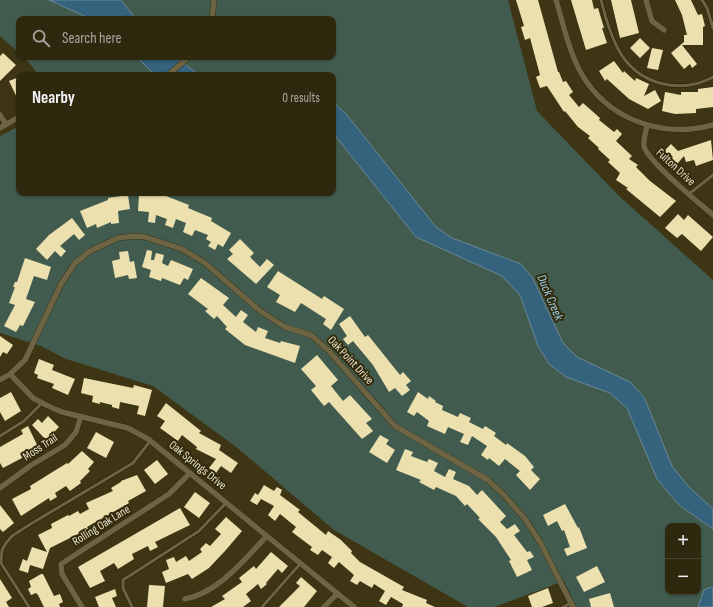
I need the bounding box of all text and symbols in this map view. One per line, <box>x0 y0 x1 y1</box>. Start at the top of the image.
search box <box>16 16 336 60</box>
icon: search <box>30 27 52 49</box>
text: Search here <box>62 29 122 48</box>
text: Nearby <box>32 88 75 108</box>
text: 0 results <box>282 90 320 106</box>
street label: Fulton Drive <box>653 145 699 189</box>
water label: Duck Creek <box>533 272 567 324</box>
street label: Oak Point Drive <box>324 333 377 388</box>
street label: Moss Trail <box>20 431 61 464</box>
street label: Oak Springs Drive <box>166 438 230 493</box>
street label: Rolling Oak Lane <box>70 502 133 549</box>
map controls <box>665 523 701 595</box>
button: + <box>665 523 701 559</box>
button: − <box>665 559 701 595</box>

